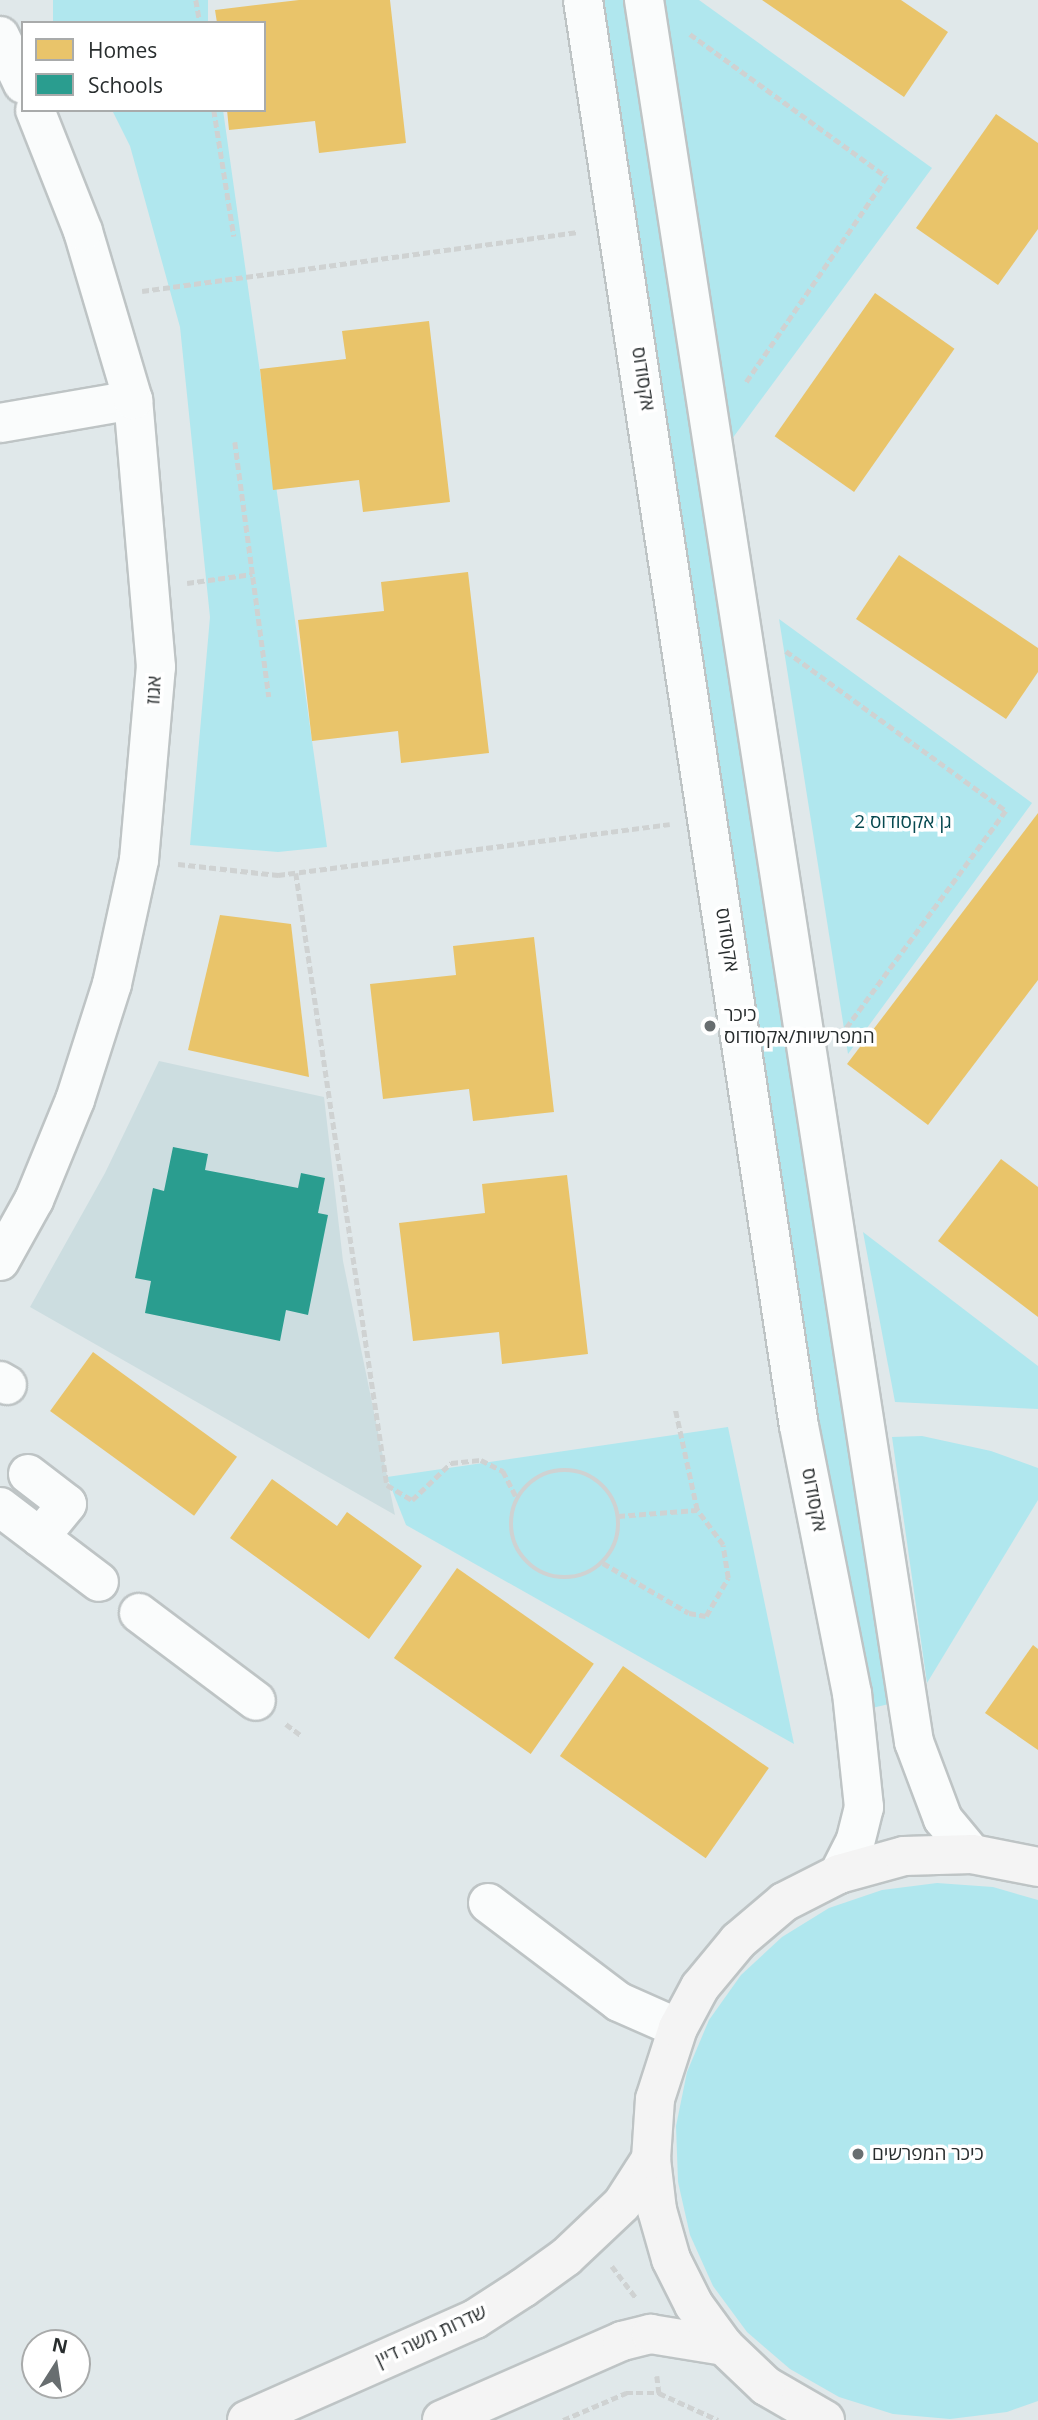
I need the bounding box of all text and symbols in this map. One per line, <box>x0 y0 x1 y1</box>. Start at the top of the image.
legend <box>21 21 266 112</box>
text: Homes <box>88 36 157 64</box>
text: Schools <box>88 71 163 99</box>
street label: אקסודוס <box>627 345 659 413</box>
street label: אגוז <box>142 675 166 705</box>
park label: גן אקסודוס 2 <box>854 811 952 833</box>
street label: אקסודוס <box>711 906 743 974</box>
place label: כיכר המפרשיות/אקסודוס <box>724 1004 875 1048</box>
marker: כיכר המפרשיות/אקסודוס <box>702 1018 718 1034</box>
street label: אקסודוס <box>797 1466 831 1534</box>
place label: כיכר המפרשים <box>872 2143 984 2165</box>
marker: כיכר המפרשים <box>850 2146 866 2162</box>
street label: שדרות משה דיין <box>372 2300 490 2372</box>
north arrow <box>21 2329 91 2399</box>
text: N <box>50 2331 70 2360</box>

